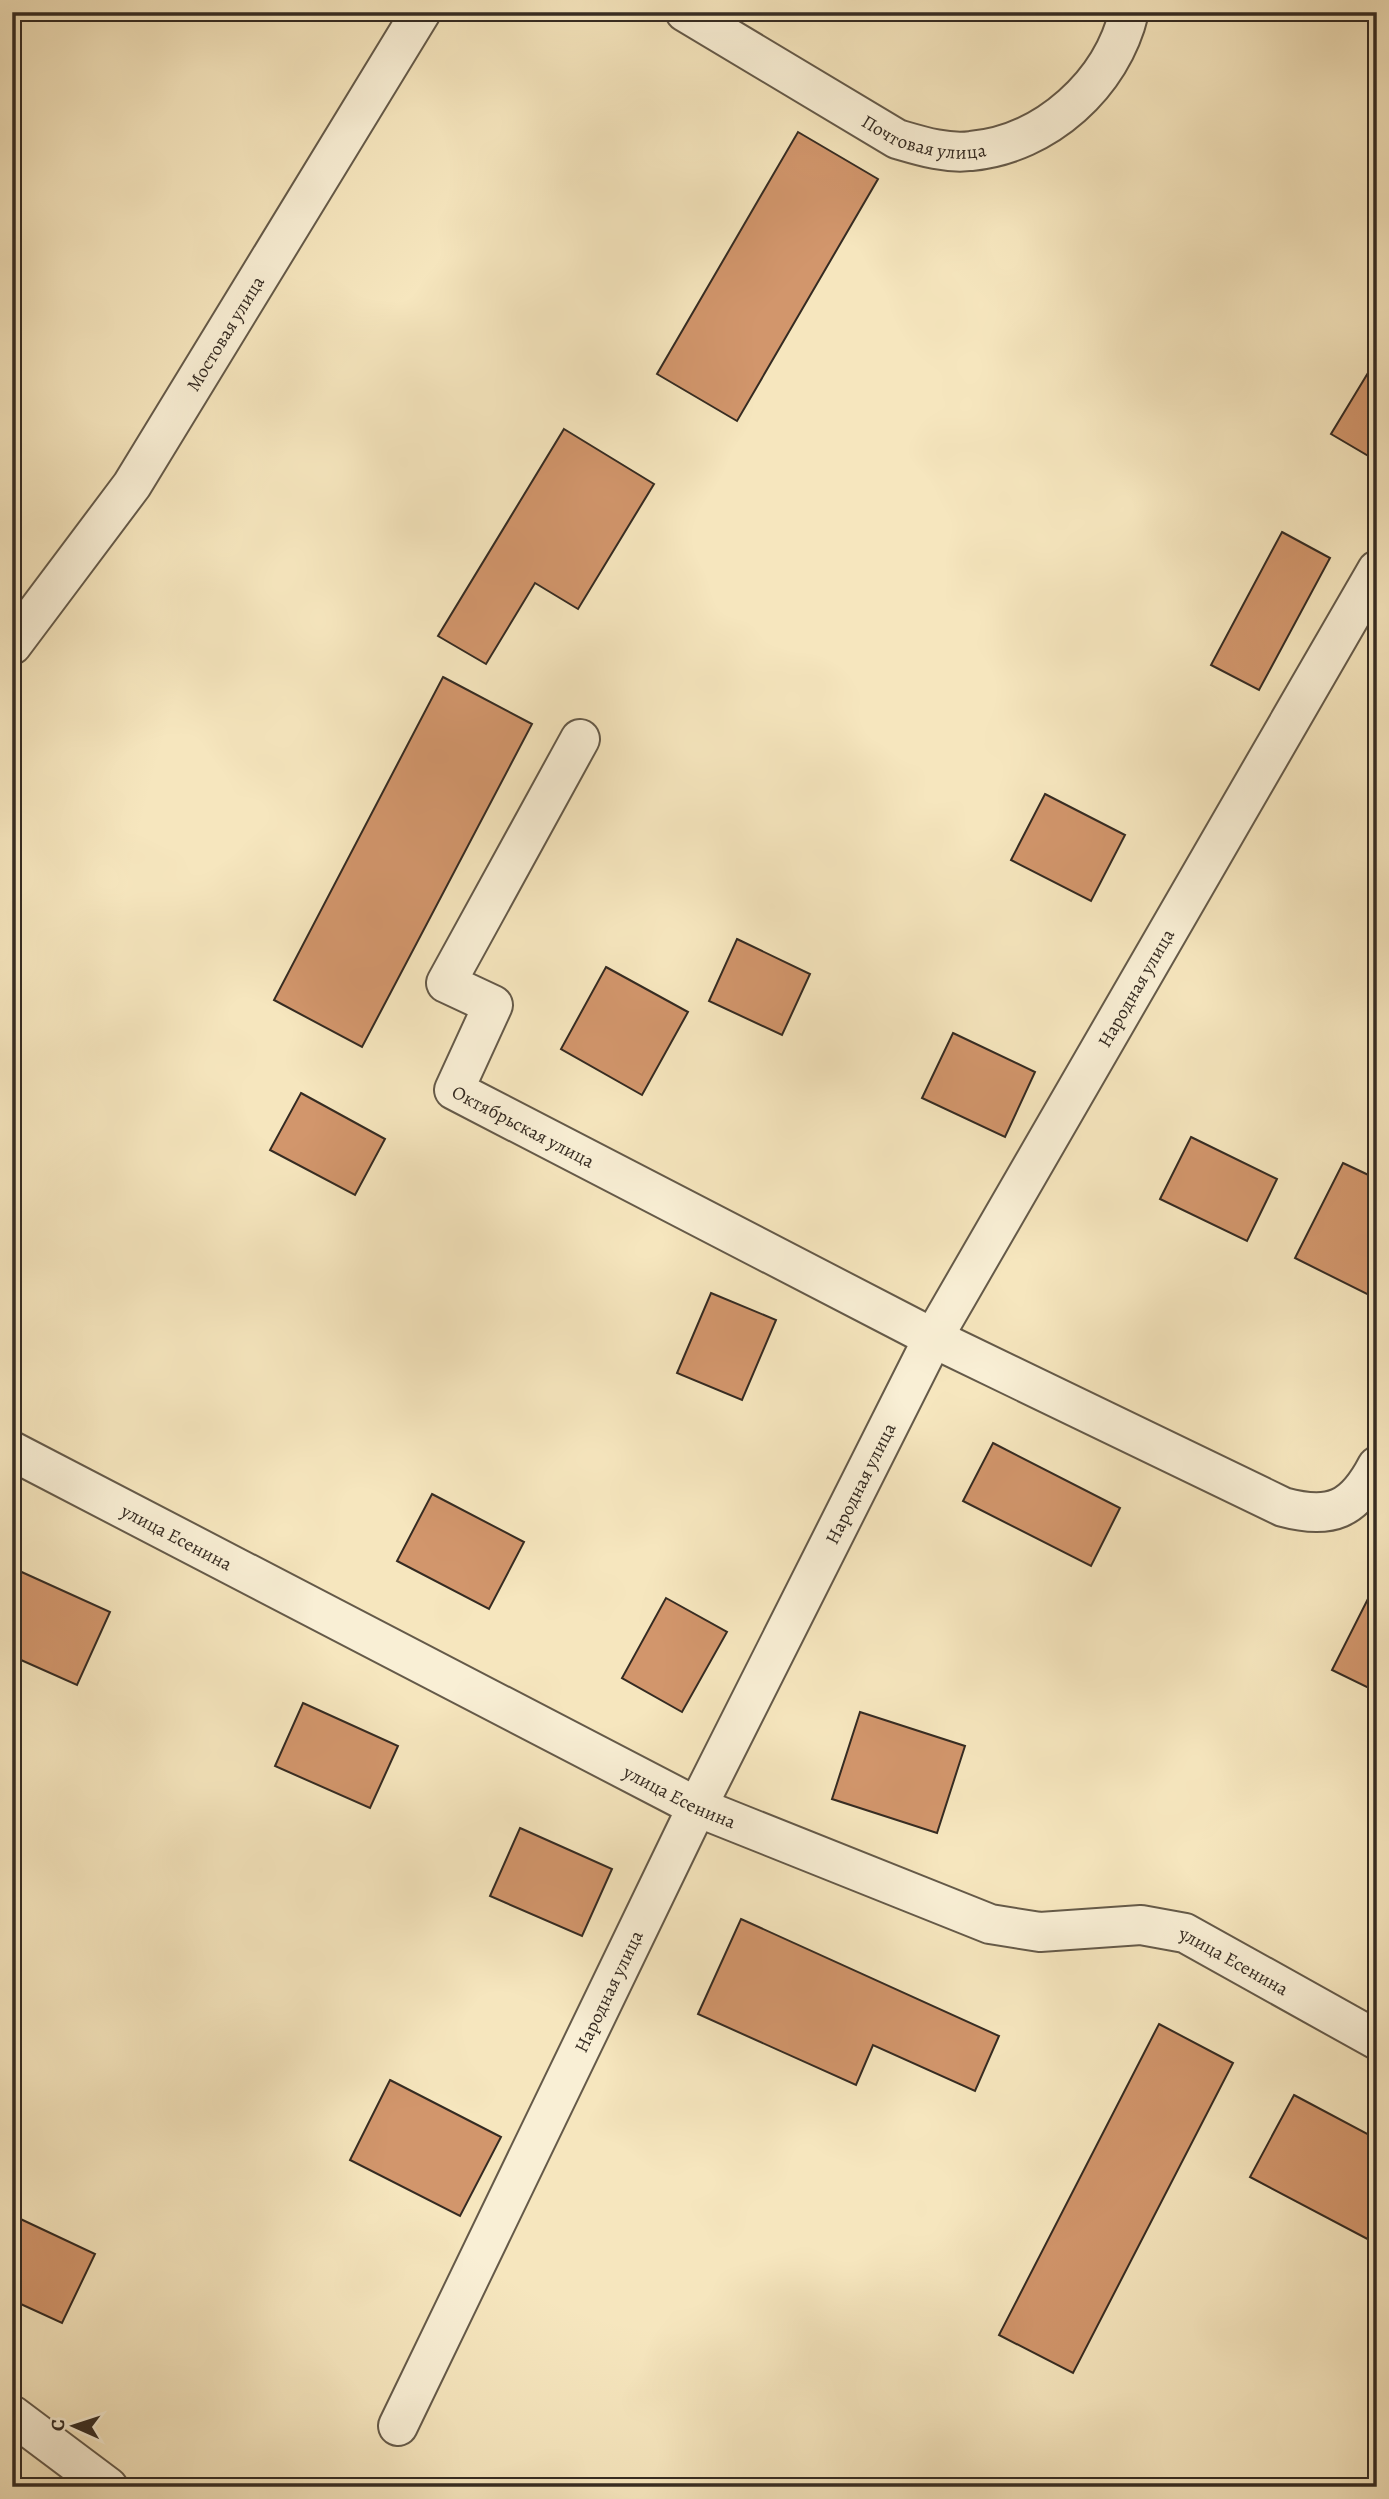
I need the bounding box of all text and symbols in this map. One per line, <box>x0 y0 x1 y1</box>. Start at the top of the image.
street label: Почтовая улица <box>857 109 988 166</box>
street label: Мостовая улица <box>180 271 271 396</box>
street label: Народная улица <box>1092 924 1181 1052</box>
street label: Октябрьская улица <box>447 1079 599 1175</box>
street label: Народная улица <box>819 1418 902 1549</box>
street label: улица Есенина <box>116 1498 237 1577</box>
street label: улица Есенина <box>618 1759 740 1835</box>
street label: улица Есенина <box>1177 1920 1293 2002</box>
street label: Народная улица <box>568 1926 650 2057</box>
north arrow <box>38 2390 108 2460</box>
text: С <box>45 2419 71 2432</box>

